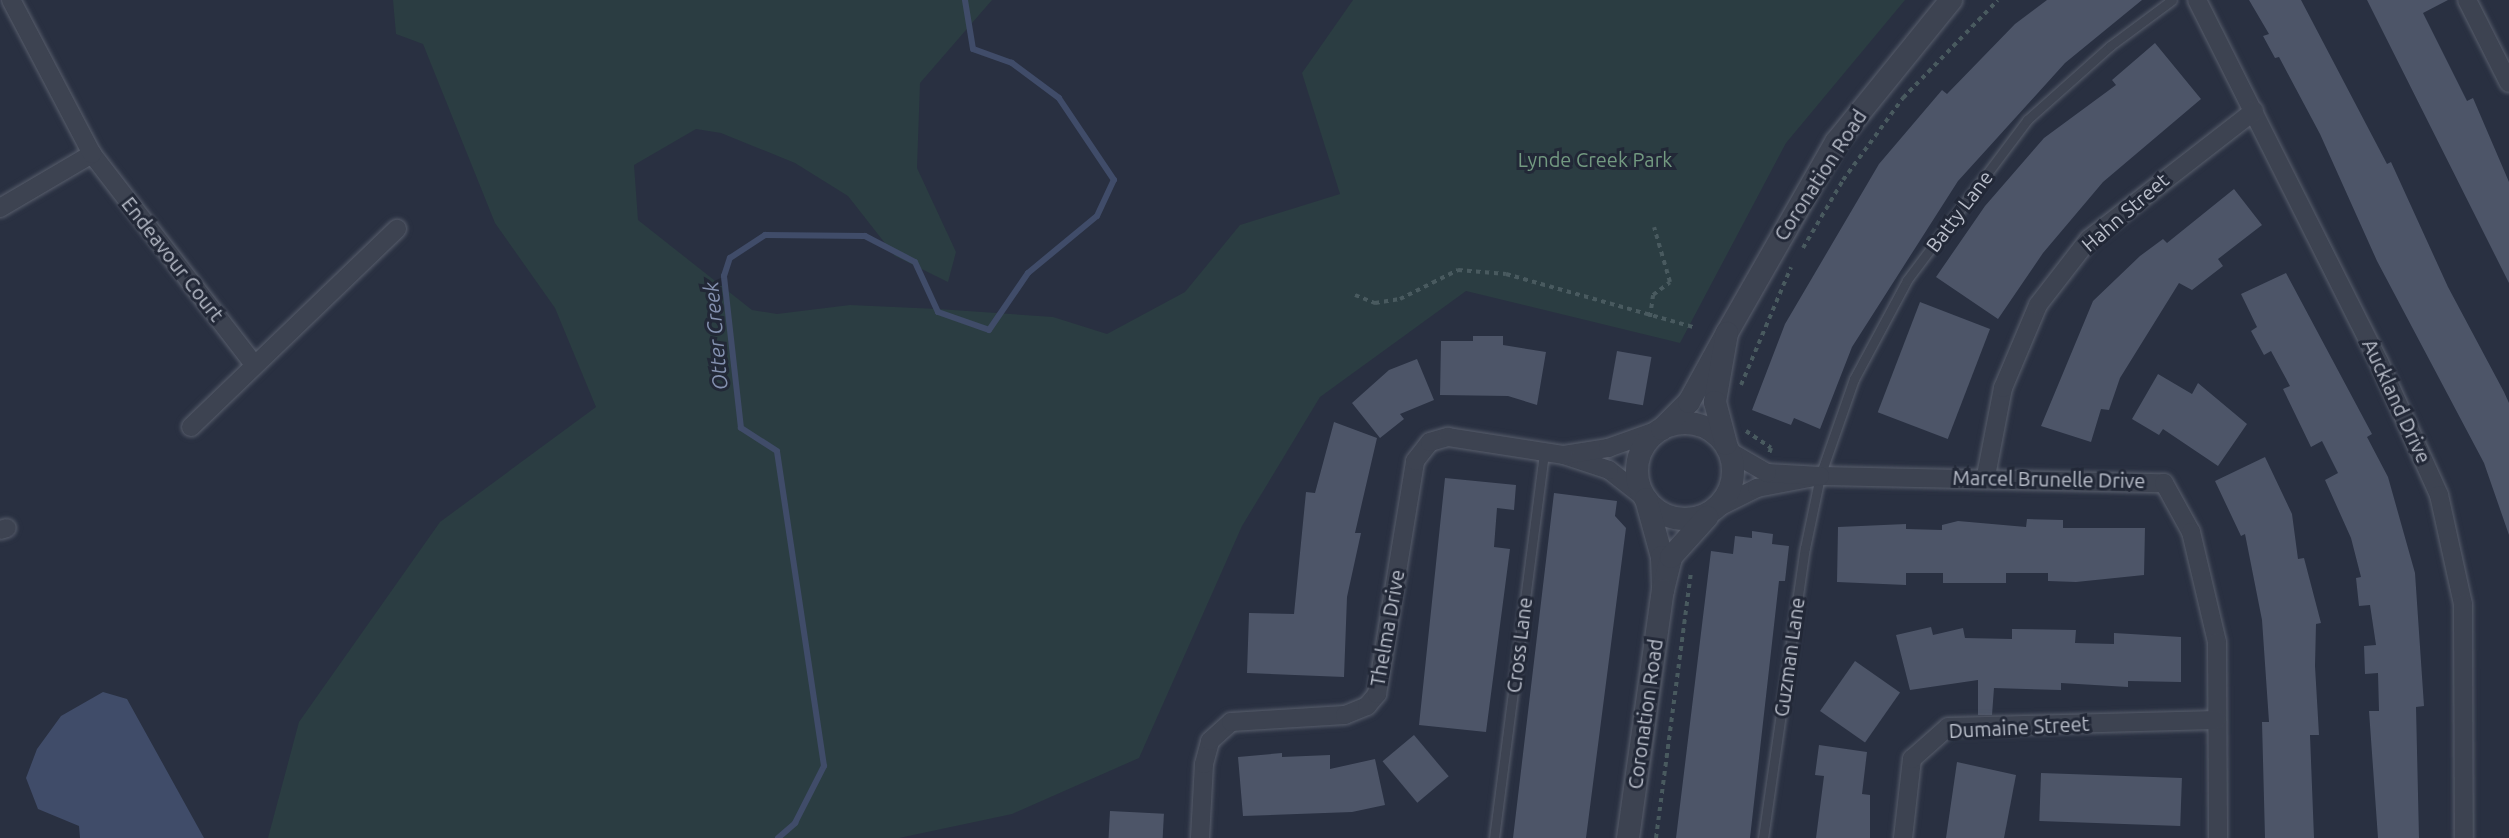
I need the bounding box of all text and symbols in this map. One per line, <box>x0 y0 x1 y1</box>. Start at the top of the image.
street label: Coronation Road <box>1769 105 1871 245</box>
park label: Lynde Creek Park <box>1518 147 1672 171</box>
street label: Batty Lane <box>1921 165 1997 257</box>
street label: Hahn Street <box>2077 168 2173 256</box>
street label: Endeavour Court <box>117 192 229 326</box>
water label: Otter Creek <box>698 281 732 391</box>
street label: Auckland Drive <box>2358 335 2436 467</box>
street label: Marcel Brunelle Drive <box>1952 465 2146 493</box>
street label: Thelma Drive <box>1365 568 1409 688</box>
street label: Cross Lane <box>1501 596 1537 694</box>
street label: Guzman Lane <box>1769 596 1809 718</box>
street label: Coronation Road <box>1623 637 1667 791</box>
street label: Dumaine Street <box>1948 711 2090 743</box>

